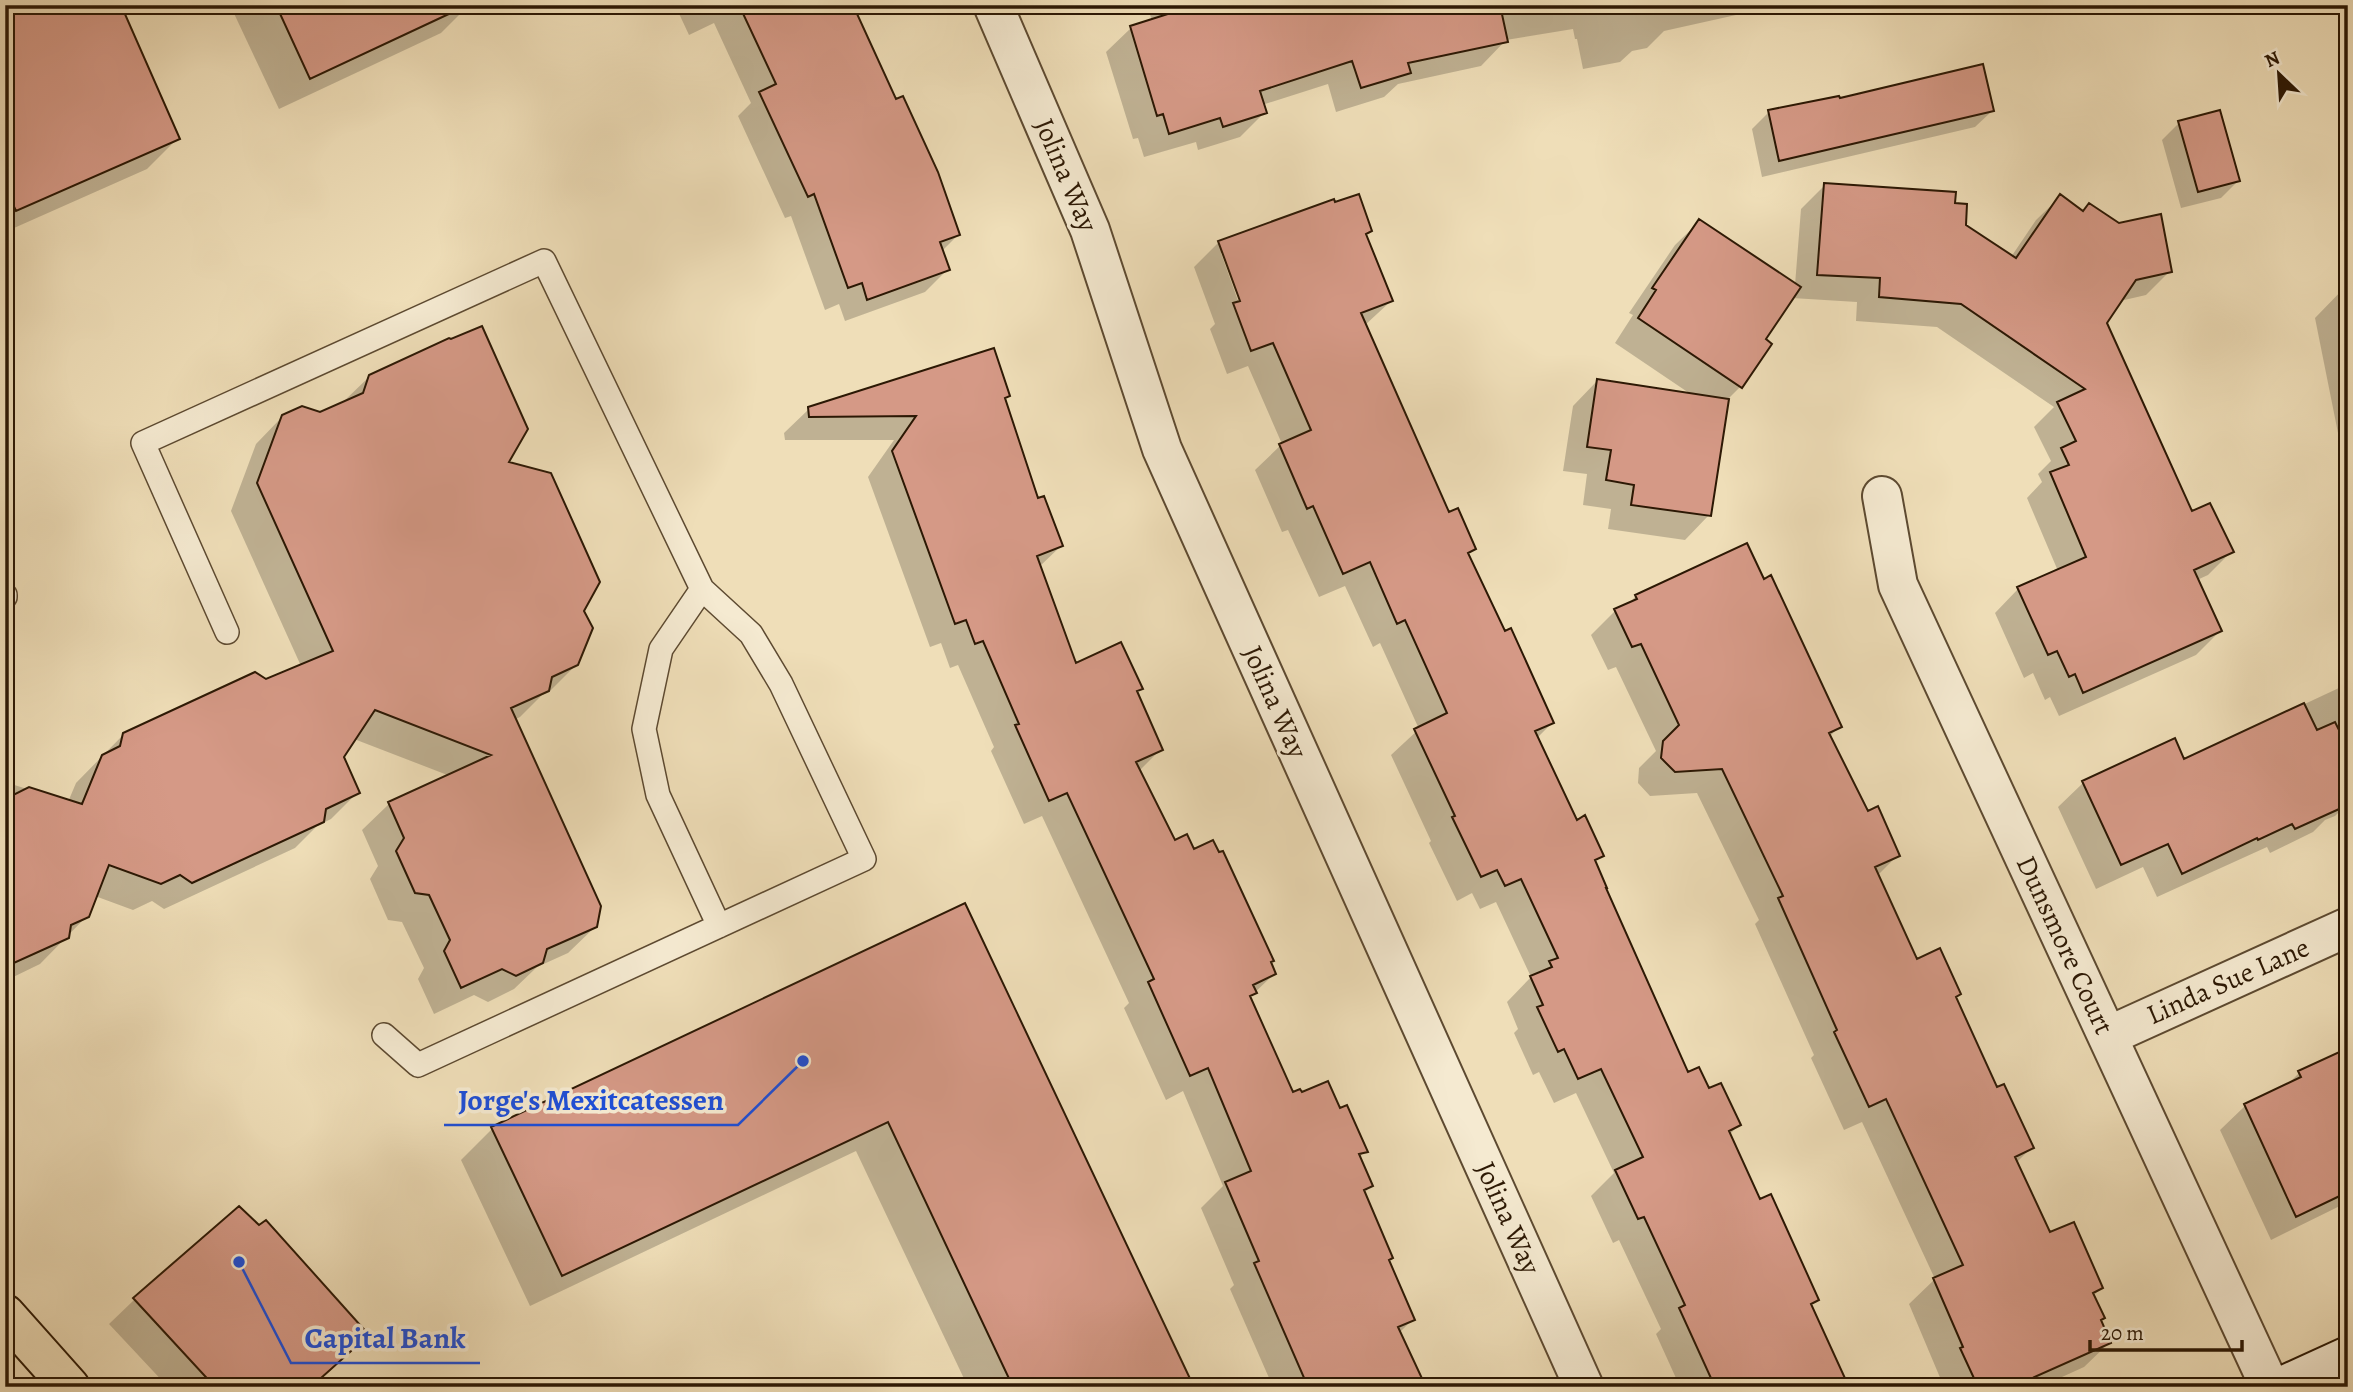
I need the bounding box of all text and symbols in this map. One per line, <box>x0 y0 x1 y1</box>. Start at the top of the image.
north arrow <box>2244 38 2314 108</box>
text: N <box>2260 45 2284 74</box>
street label: Jolina Way <box>1025 113 1107 238</box>
street label: Jolina Way <box>1233 640 1317 765</box>
street label: Dunsmore Court <box>2007 849 2123 1041</box>
street label: Linda Sue Lane <box>2141 928 2315 1034</box>
callout: Jorge's Mexitcatessen <box>444 1074 738 1125</box>
text: Jorge's Mexitcatessen <box>458 1080 724 1120</box>
street label: Jolina Way <box>1466 1156 1550 1281</box>
scale bar <box>2090 1308 2243 1352</box>
callout: Capital Bank <box>291 1312 480 1363</box>
text: Capital Bank <box>304 1318 466 1358</box>
text: 20 m <box>2101 1319 2144 1347</box>

